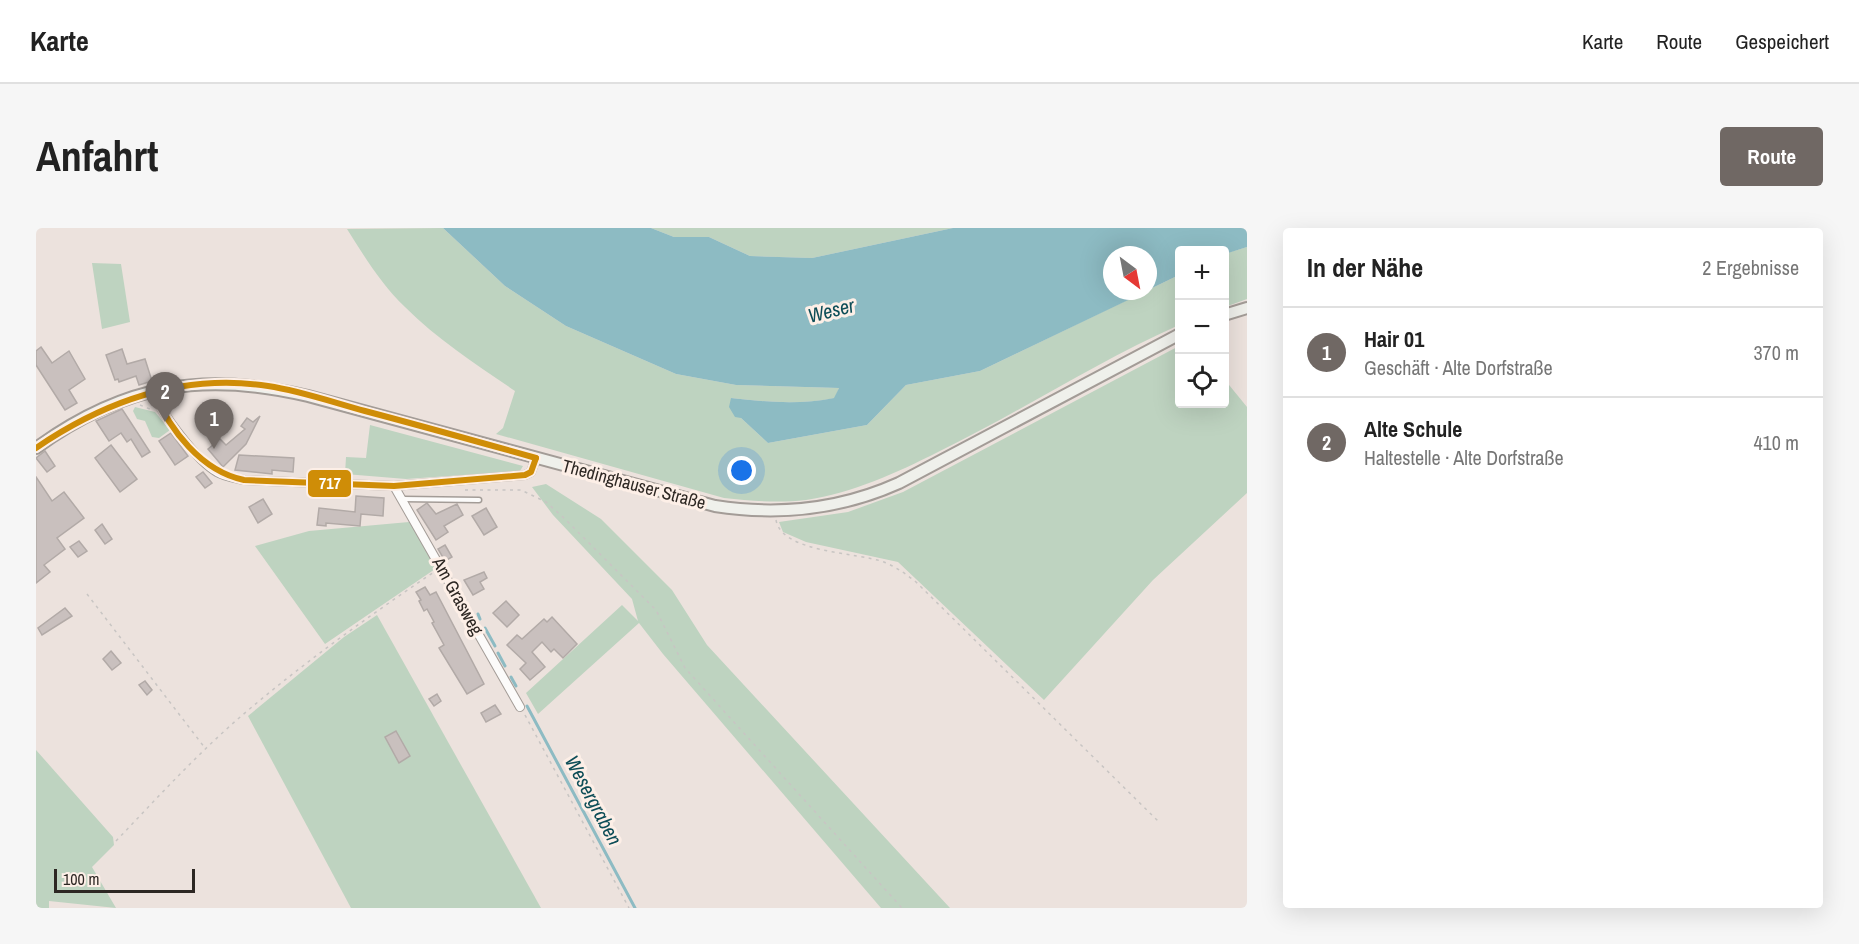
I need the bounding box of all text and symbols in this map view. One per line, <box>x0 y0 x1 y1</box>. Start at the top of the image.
text: Karte <box>30 22 89 60</box>
text: Karte <box>1582 27 1623 56</box>
text: Route <box>1656 27 1702 56</box>
text: Gespeichert <box>1735 27 1829 56</box>
button: Route <box>1720 127 1823 186</box>
text: Anfahrt <box>36 128 158 184</box>
north arrow <box>1103 246 1157 300</box>
map controls <box>1175 246 1229 408</box>
button: + <box>1175 246 1229 300</box>
text: In der Nähe <box>1307 250 1423 285</box>
text: 2 Ergebnisse <box>1702 254 1799 281</box>
water label: Weser <box>805 291 858 329</box>
button: − <box>1175 300 1229 354</box>
text: Hair 01 <box>1364 324 1424 354</box>
text: 1 <box>1322 339 1331 366</box>
text: 370 m <box>1753 339 1799 366</box>
button: locate <box>1175 354 1229 408</box>
text: Geschäft · Alte Dorfstraße <box>1364 354 1553 381</box>
pin: 2 <box>146 372 184 422</box>
pin: 1 <box>194 400 234 449</box>
text: Alte Schule <box>1364 414 1462 444</box>
text: 2 <box>1322 429 1331 456</box>
text: 410 m <box>1753 429 1799 456</box>
text: Haltestelle · Alte Dorfstraße <box>1364 444 1564 471</box>
street label: Thedinghauser Straße <box>559 453 709 515</box>
your location <box>727 456 756 485</box>
line badge: 717 <box>307 469 352 498</box>
text: 717 <box>319 472 341 494</box>
street label: Am Grasweg <box>426 552 490 640</box>
water label: Wesergraben <box>559 750 629 850</box>
scale bar <box>54 866 195 894</box>
text: 100 m <box>63 868 99 890</box>

